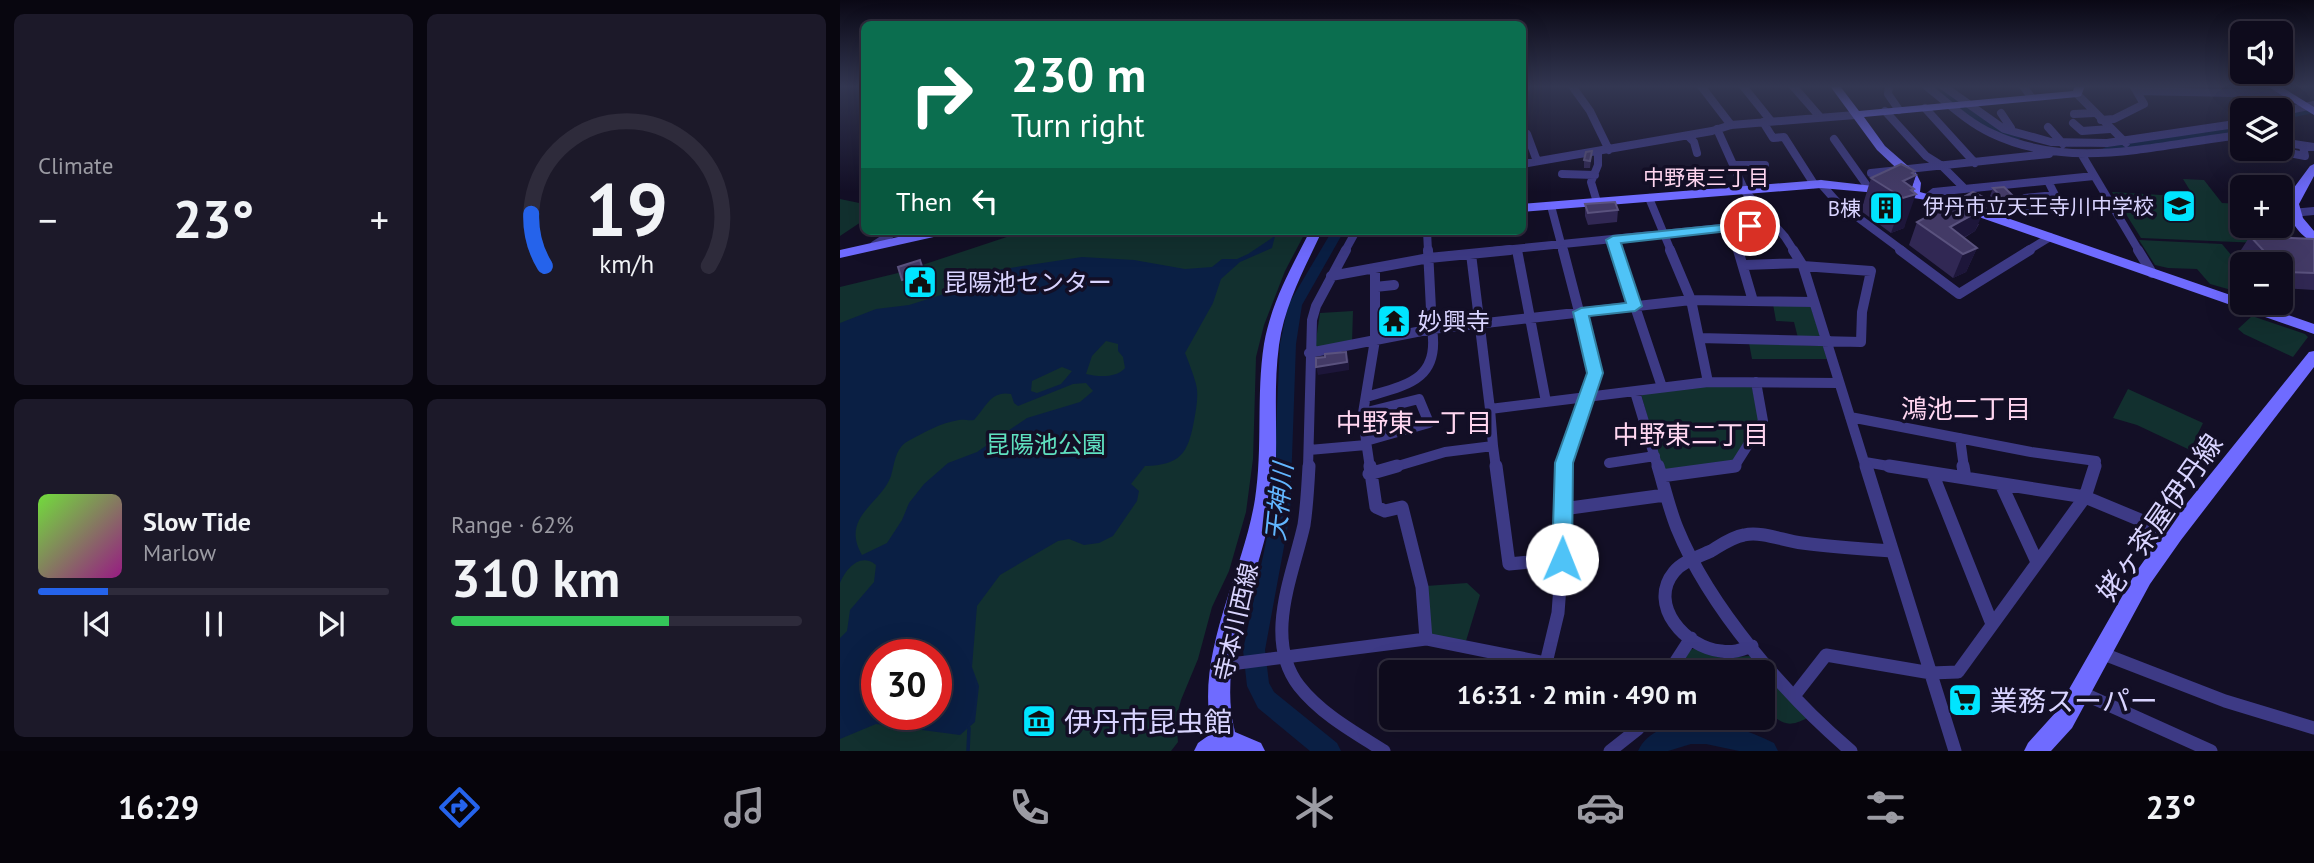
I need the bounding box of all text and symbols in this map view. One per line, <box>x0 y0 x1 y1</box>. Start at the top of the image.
map controls <box>2230 21 2293 315</box>
button: sound <box>2230 21 2293 84</box>
text: 230 m <box>1011 42 1146 106</box>
icon: right <box>896 49 987 140</box>
button: layers <box>2230 98 2293 161</box>
text: Turn right <box>1011 104 1145 146</box>
text: Climate <box>38 151 113 180</box>
text: 19 <box>585 162 668 256</box>
district label: 中野東三丁目 <box>1643 164 1769 191</box>
button: + <box>2230 175 2293 238</box>
icon: left <box>966 182 1004 220</box>
text: 23° <box>173 185 254 252</box>
text: Then <box>896 185 952 218</box>
school or university icon: 伊丹市立天王寺川中学校 <box>2160 187 2198 225</box>
building icon: B棟 <box>1867 189 1905 227</box>
place label: 伊丹市立天王寺川中学校 <box>1923 193 2154 220</box>
text: − <box>38 195 57 244</box>
text: + <box>370 195 389 244</box>
place label: B棟 <box>1828 195 1861 222</box>
pin <box>1720 196 1780 256</box>
icon: arrive <box>1731 207 1769 245</box>
text: km/h <box>599 247 654 279</box>
button: − <box>2230 252 2293 315</box>
public building icon: 昆陽池センター <box>901 263 939 301</box>
place label: 昆陽池センター <box>944 267 1112 298</box>
temple icon: 妙興寺 <box>1375 302 1413 340</box>
place label: 妙興寺 <box>1418 306 1490 337</box>
district label: 鴻池二丁目 <box>1901 392 2031 425</box>
district label: 中野東一丁目 <box>1336 406 1492 439</box>
district label: 中野東二丁目 <box>1613 418 1769 451</box>
street label: 姥ヶ茶屋伊丹線 <box>2088 426 2230 608</box>
park label: 昆陽池公園 <box>986 429 1106 460</box>
water label: 天神川 <box>1259 459 1300 543</box>
text: Slow Tide <box>143 505 251 538</box>
text: Range · 62% <box>451 510 574 539</box>
position arrow <box>1525 522 1599 596</box>
text: Marlow <box>143 538 216 567</box>
text: 310 km <box>451 544 620 611</box>
street label: 寺本川西線 <box>1207 560 1265 684</box>
icon: previous <box>78 605 116 643</box>
icon: pause <box>195 605 233 643</box>
icon: next <box>312 605 350 643</box>
speed limit sign: 30 <box>861 639 952 730</box>
text: 16:31 · 2 min · 490 m <box>1457 678 1697 711</box>
supermarket icon: 業務スーパー <box>1946 681 1984 719</box>
place label: 業務スーパー <box>1990 682 2158 719</box>
museum icon: 伊丹市昆虫館 <box>1020 702 1058 740</box>
place label: 伊丹市昆虫館 <box>1064 703 1232 740</box>
icon: directions <box>435 783 484 832</box>
icon: music <box>720 783 769 832</box>
icon: phone <box>1005 783 1054 832</box>
icon: climate <box>1290 783 1339 832</box>
icon: car <box>1576 783 1625 832</box>
icon: filters <box>1861 783 1910 832</box>
text: 16:29 <box>118 786 199 828</box>
text: 23° <box>2146 786 2196 828</box>

